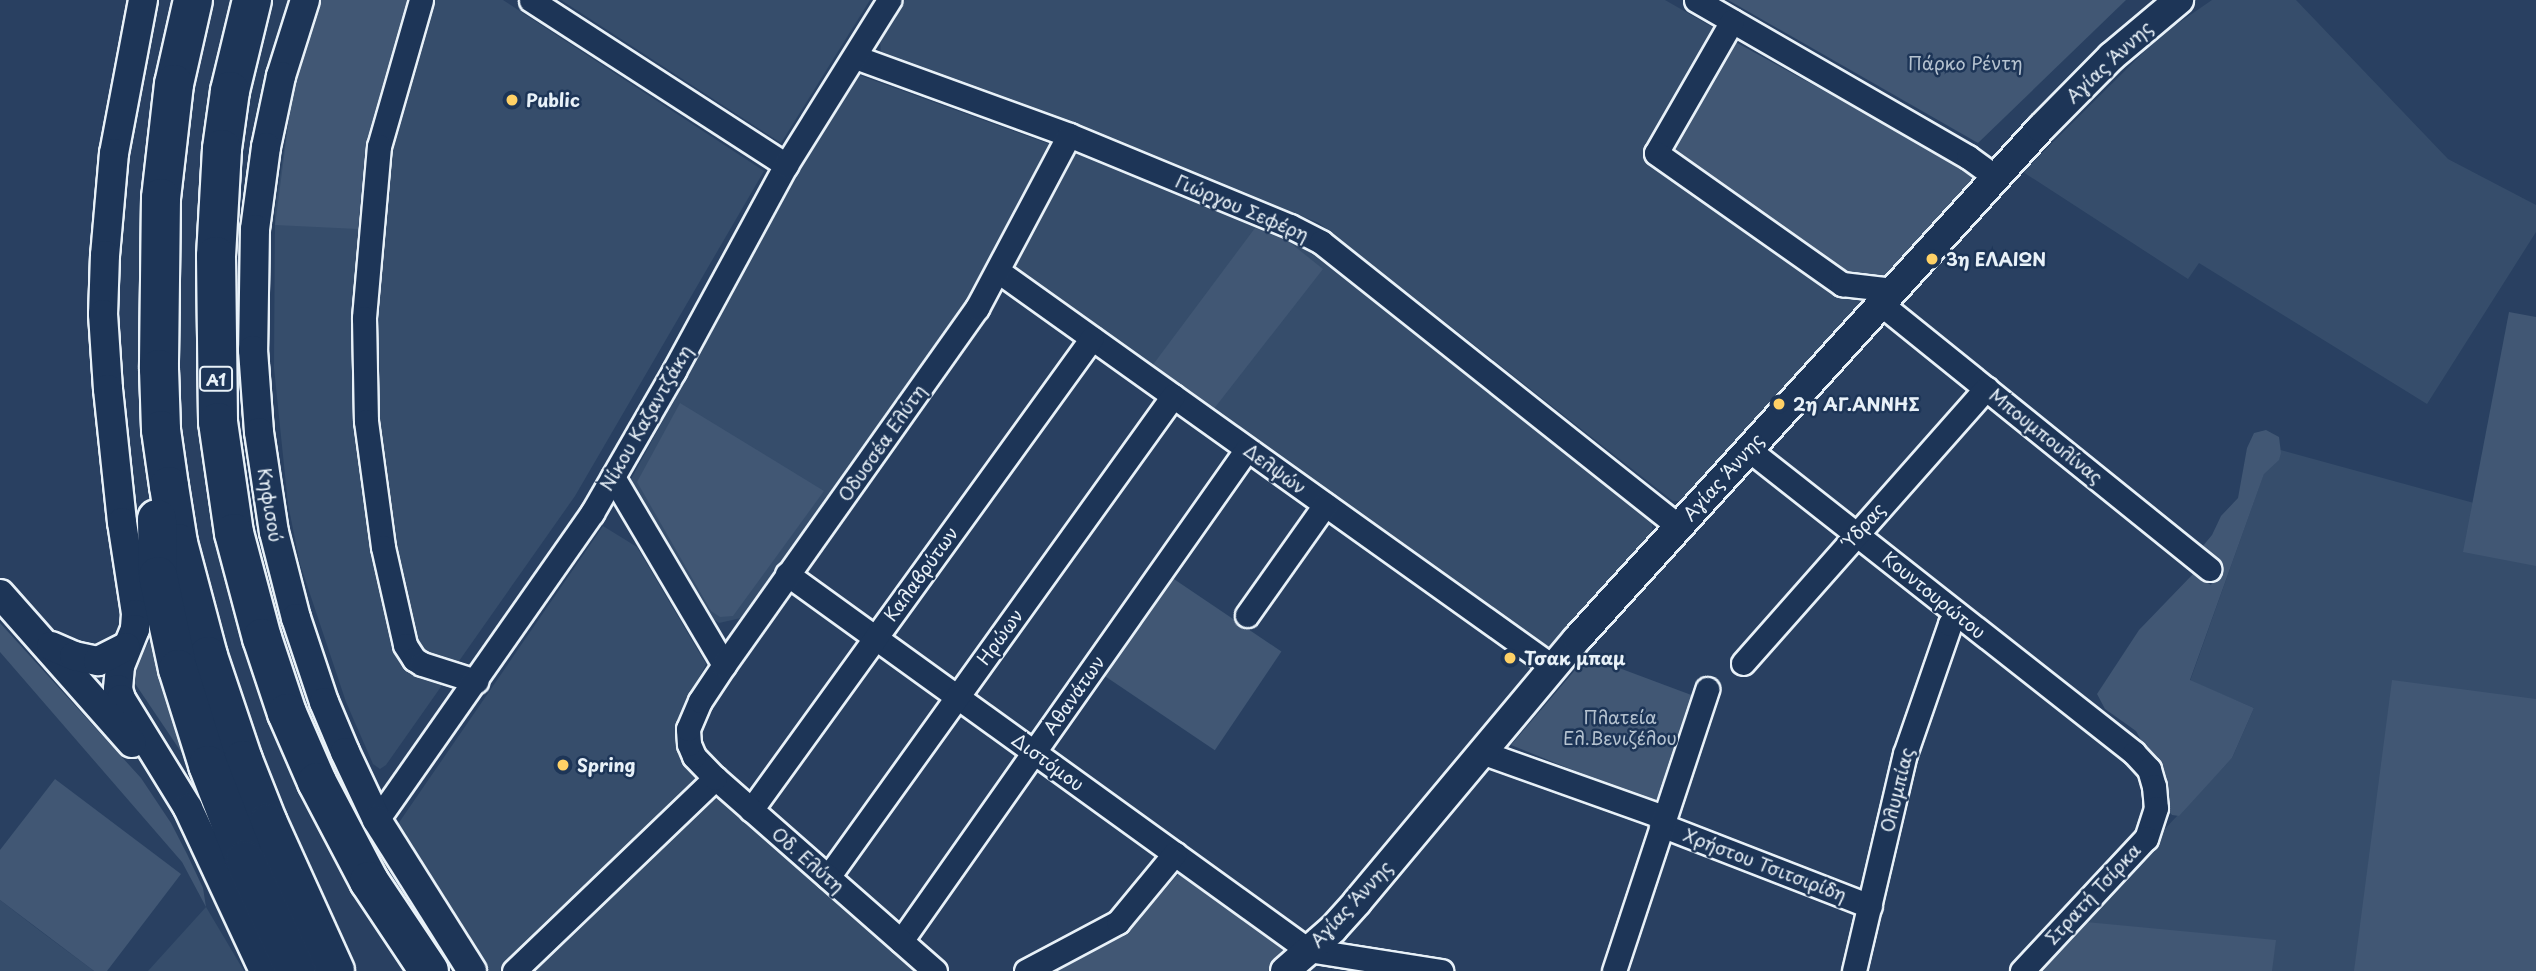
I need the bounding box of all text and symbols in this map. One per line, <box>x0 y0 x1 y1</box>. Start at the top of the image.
street label: Αγίας Άννης <box>2061 16 2157 108</box>
park label: Πάρκο Ρέντη <box>1908 52 2022 74</box>
place label: Public <box>526 89 580 111</box>
marker: Public <box>504 92 520 108</box>
street label: Γιώργου Σεφέρη <box>1173 170 1311 246</box>
place label: 3η ΕΛΑΙΩΝ <box>1946 248 2047 270</box>
marker: 3η ΕΛΑΙΩΝ <box>1924 251 1940 267</box>
street label: Νίκου Καζαντζάκη <box>595 341 697 495</box>
road number: Α1 <box>198 366 234 392</box>
street label: Οδυσσέα Ελύτη <box>834 380 930 506</box>
street label: Μπουμπουλίνας <box>1985 384 2107 488</box>
place label: 2η ΑΓ.ΑΝΝΗΣ <box>1793 393 1920 415</box>
marker: 2η ΑΓ.ΑΝΝΗΣ <box>1771 396 1787 412</box>
street label: Αγίας Άννης <box>1678 429 1768 525</box>
street label: Δελψών <box>1240 439 1310 499</box>
street label: Κηφισού <box>253 466 287 544</box>
street label: Ύδρας <box>1839 499 1889 551</box>
street label: Καλαβρύτων <box>879 522 963 626</box>
street label: Κουντουρώτου <box>1878 547 1990 643</box>
street label: Ηρώων <box>972 605 1028 669</box>
place label: Τσακ μπαμ <box>1524 647 1625 669</box>
marker: Τσακ μπαμ <box>1502 650 1518 666</box>
street label: Αθανάτων <box>1039 651 1109 739</box>
park label: Πλατεία Ελ.Βενιζέλου <box>1563 707 1677 750</box>
street label: Διστόμου <box>1008 729 1088 795</box>
street label: Ολυμπίας <box>1876 745 1918 835</box>
place label: Spring <box>577 754 635 776</box>
marker: Spring <box>555 757 571 773</box>
street label: Οδ. Ελύτη <box>767 823 849 897</box>
street label: Χρήστου Τσιτσιρίδη <box>1680 824 1850 906</box>
street label: Στρατή Τσίρκα <box>2041 839 2145 949</box>
street label: Αγίας Άννης <box>1305 856 1397 952</box>

